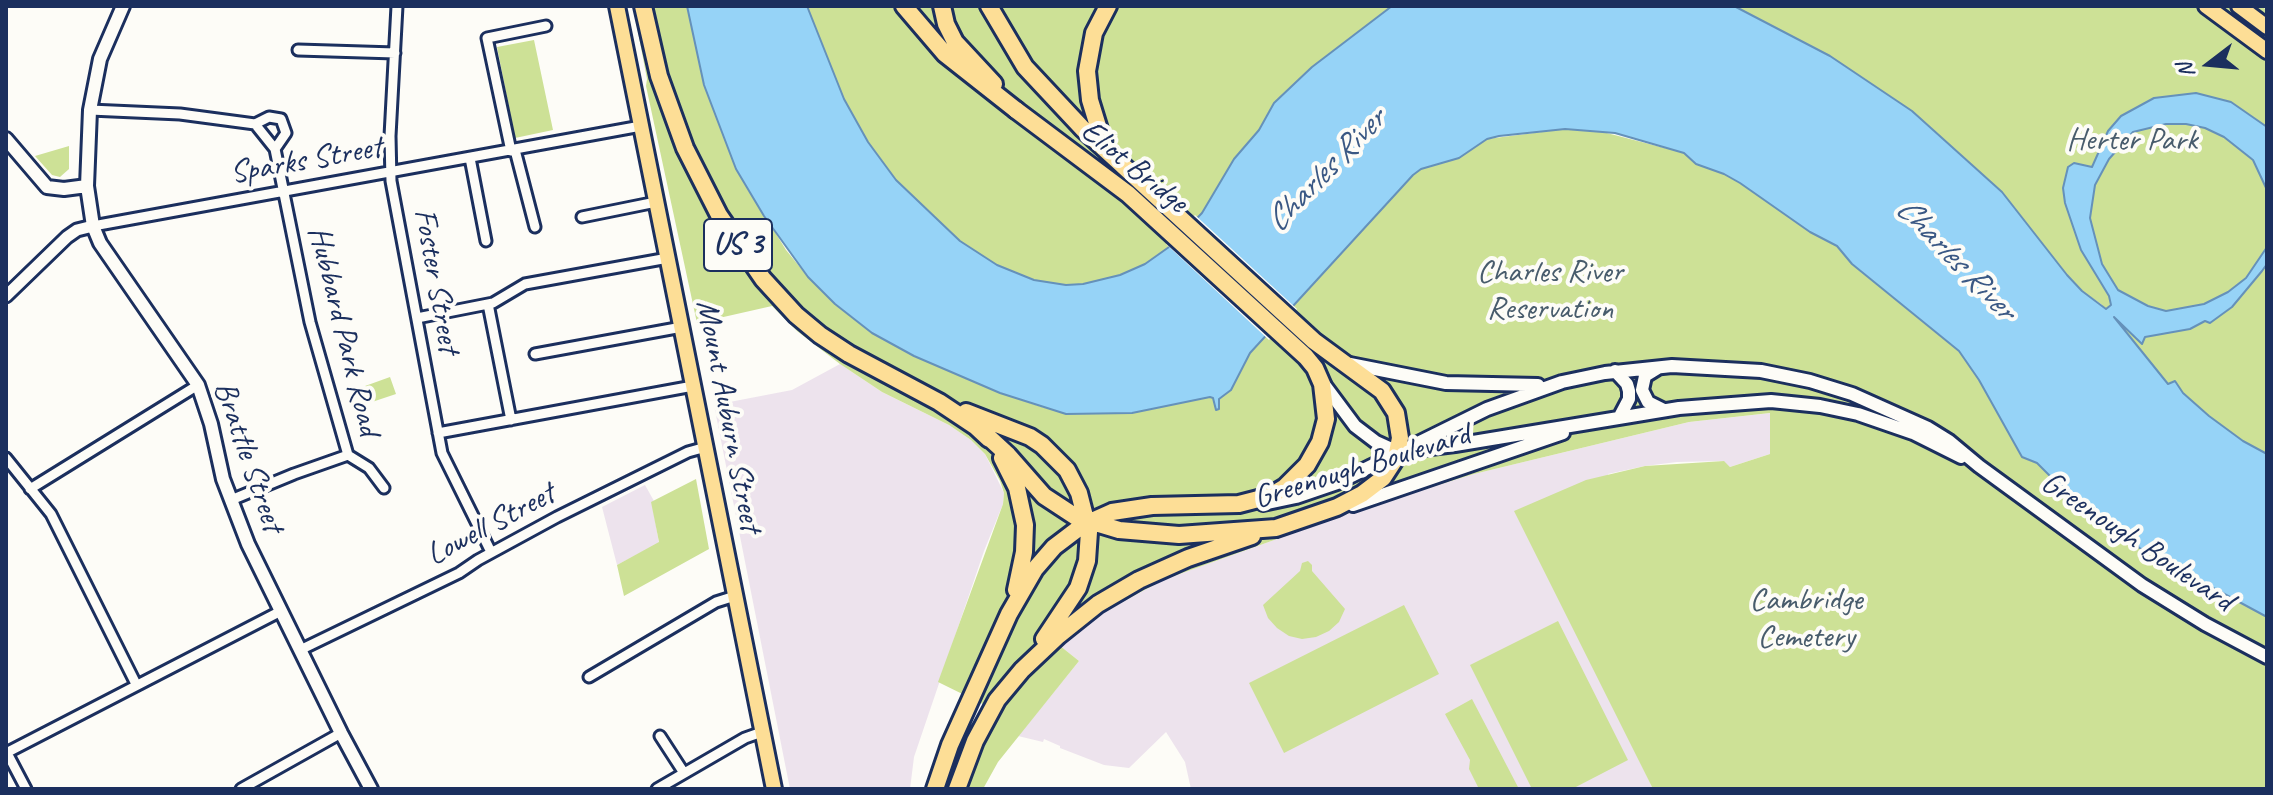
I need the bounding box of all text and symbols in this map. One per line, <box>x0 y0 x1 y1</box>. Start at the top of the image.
north arrow <box>2169 24 2249 104</box>
text: N <box>2171 60 2201 81</box>
water label: Charles River <box>1257 101 1395 241</box>
street label: Eliot Bridge <box>1073 112 1195 222</box>
park label: Herter Park <box>2067 122 2197 160</box>
street label: Sparks Street <box>227 129 385 193</box>
water label: Charles River <box>1886 189 2024 329</box>
street label: Foster Street <box>404 206 468 356</box>
road number: US 3 <box>704 219 772 271</box>
street label: Hubbard Park Road <box>298 222 388 440</box>
park label: Charles River Reservation <box>1477 254 1623 329</box>
street label: Mount Auburn Street <box>687 297 769 535</box>
street label: Brattle Street <box>204 377 292 537</box>
street label: Greenough Boulevard <box>1249 416 1475 518</box>
street label: Greenough Boulevard <box>2034 464 2240 620</box>
street label: Lowell Street <box>420 475 562 575</box>
park label: Cambridge Cemetery <box>1750 582 1862 657</box>

